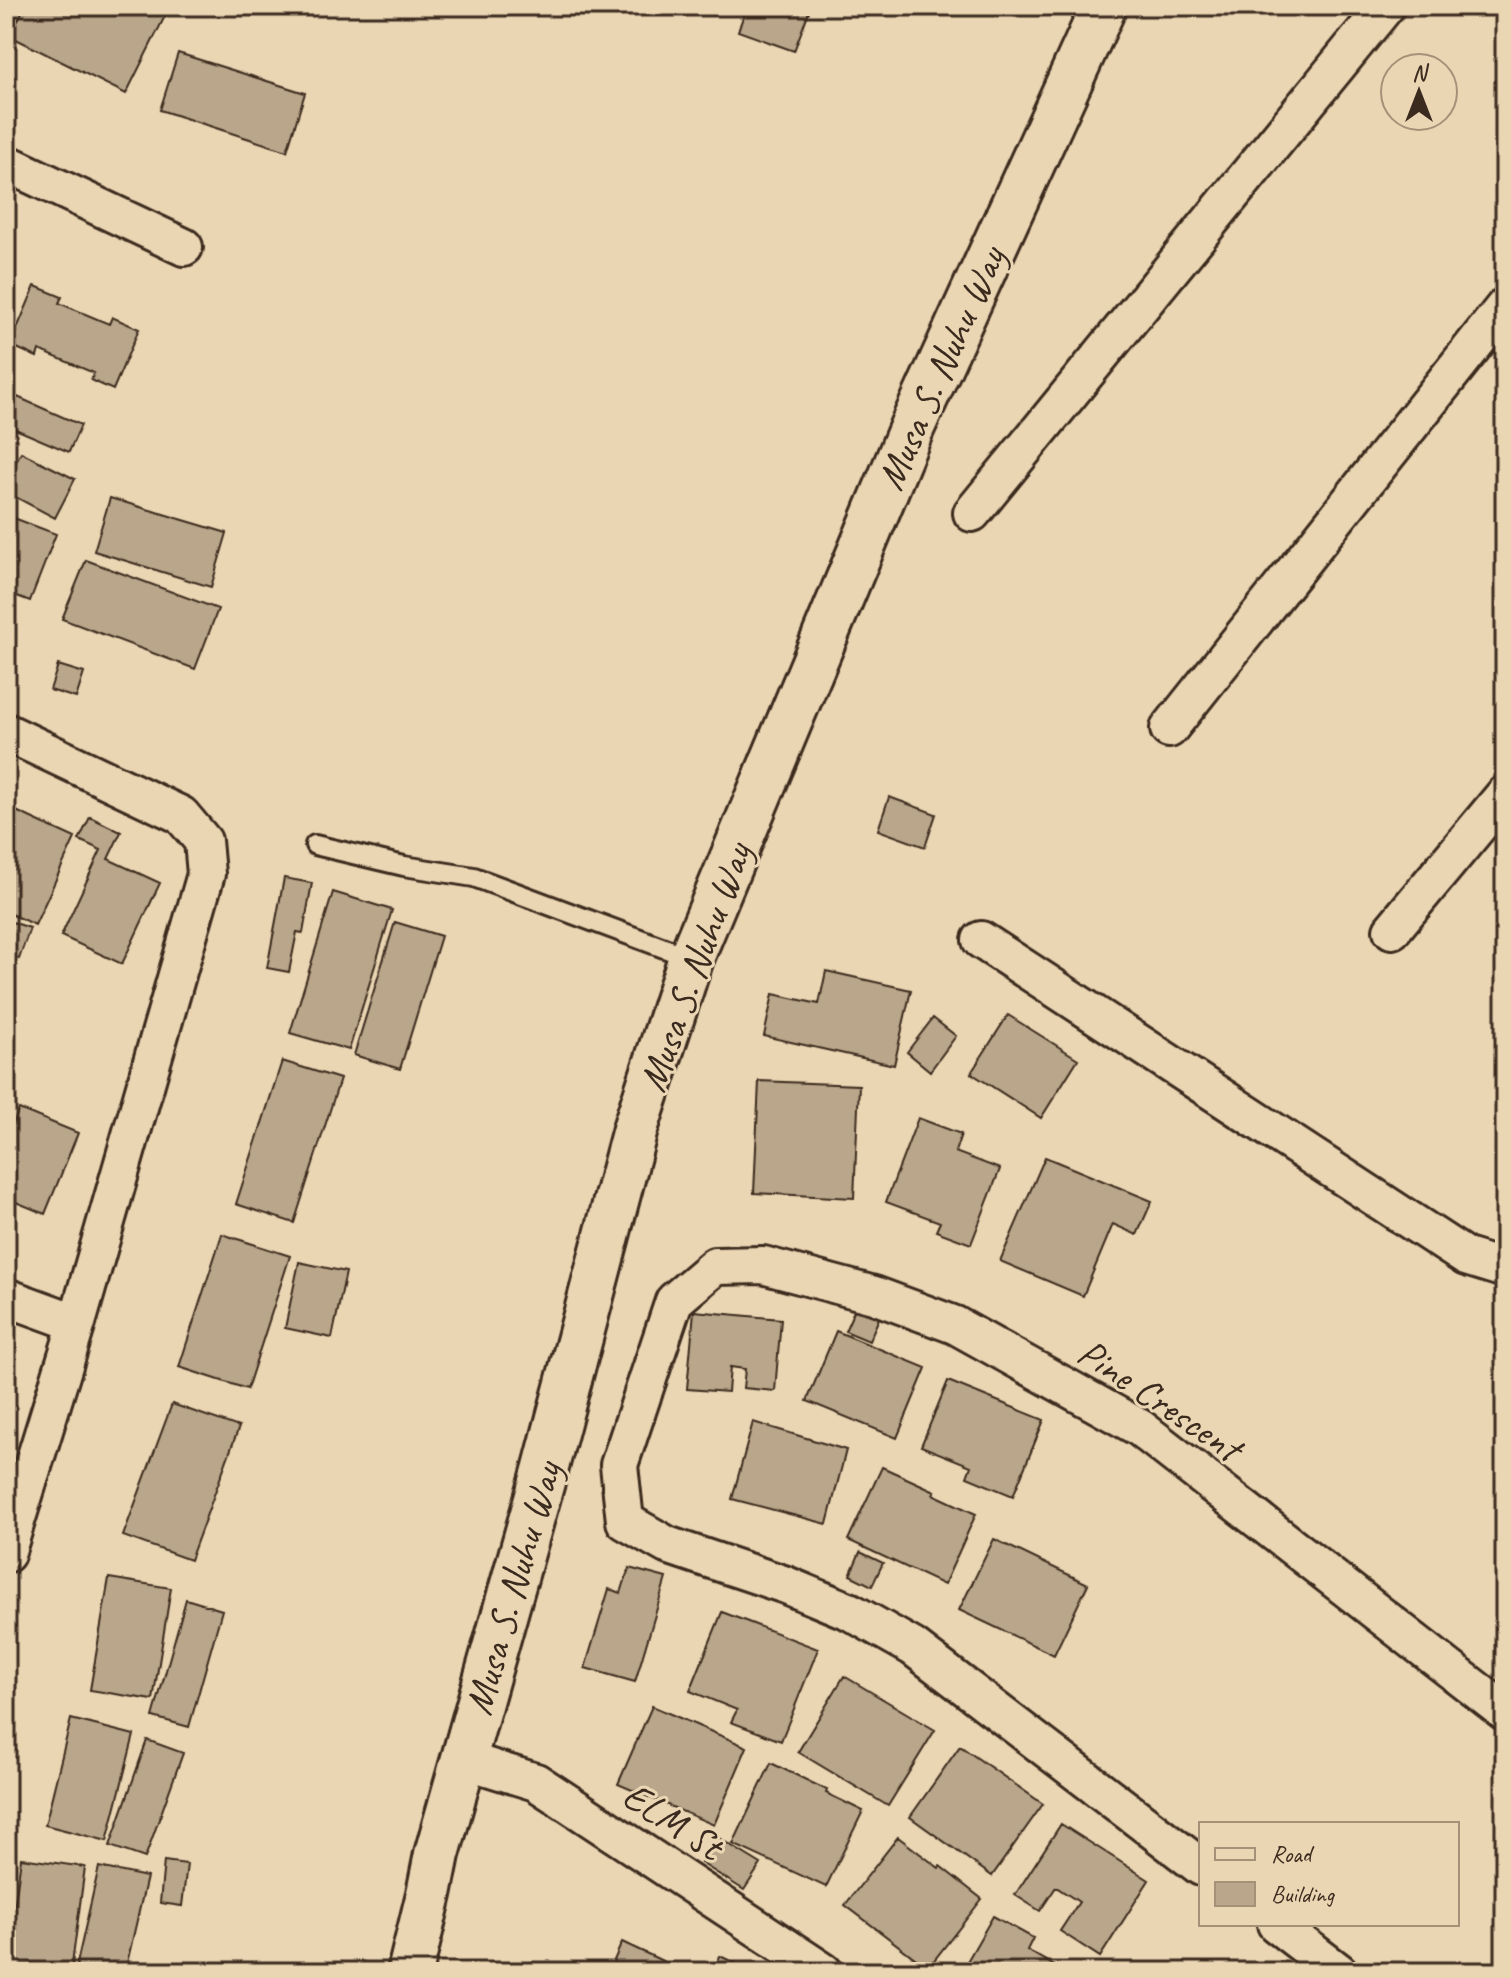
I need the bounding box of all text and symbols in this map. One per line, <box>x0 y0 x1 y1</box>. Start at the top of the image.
north arrow <box>1379 52 1459 132</box>
text: N <box>1412 59 1429 87</box>
street label: Musa S. Nuhu Way <box>865 237 1018 497</box>
street label: Musa S. Nuhu Way <box>627 834 764 1098</box>
street label: Pine Crescent <box>1068 1327 1255 1476</box>
street label: Musa S. Nuhu Way <box>453 1454 574 1720</box>
street label: ELM St <box>613 1770 735 1873</box>
legend <box>1199 1822 1459 1926</box>
text: Road <box>1271 1839 1315 1869</box>
text: Building <box>1271 1879 1336 1909</box>

